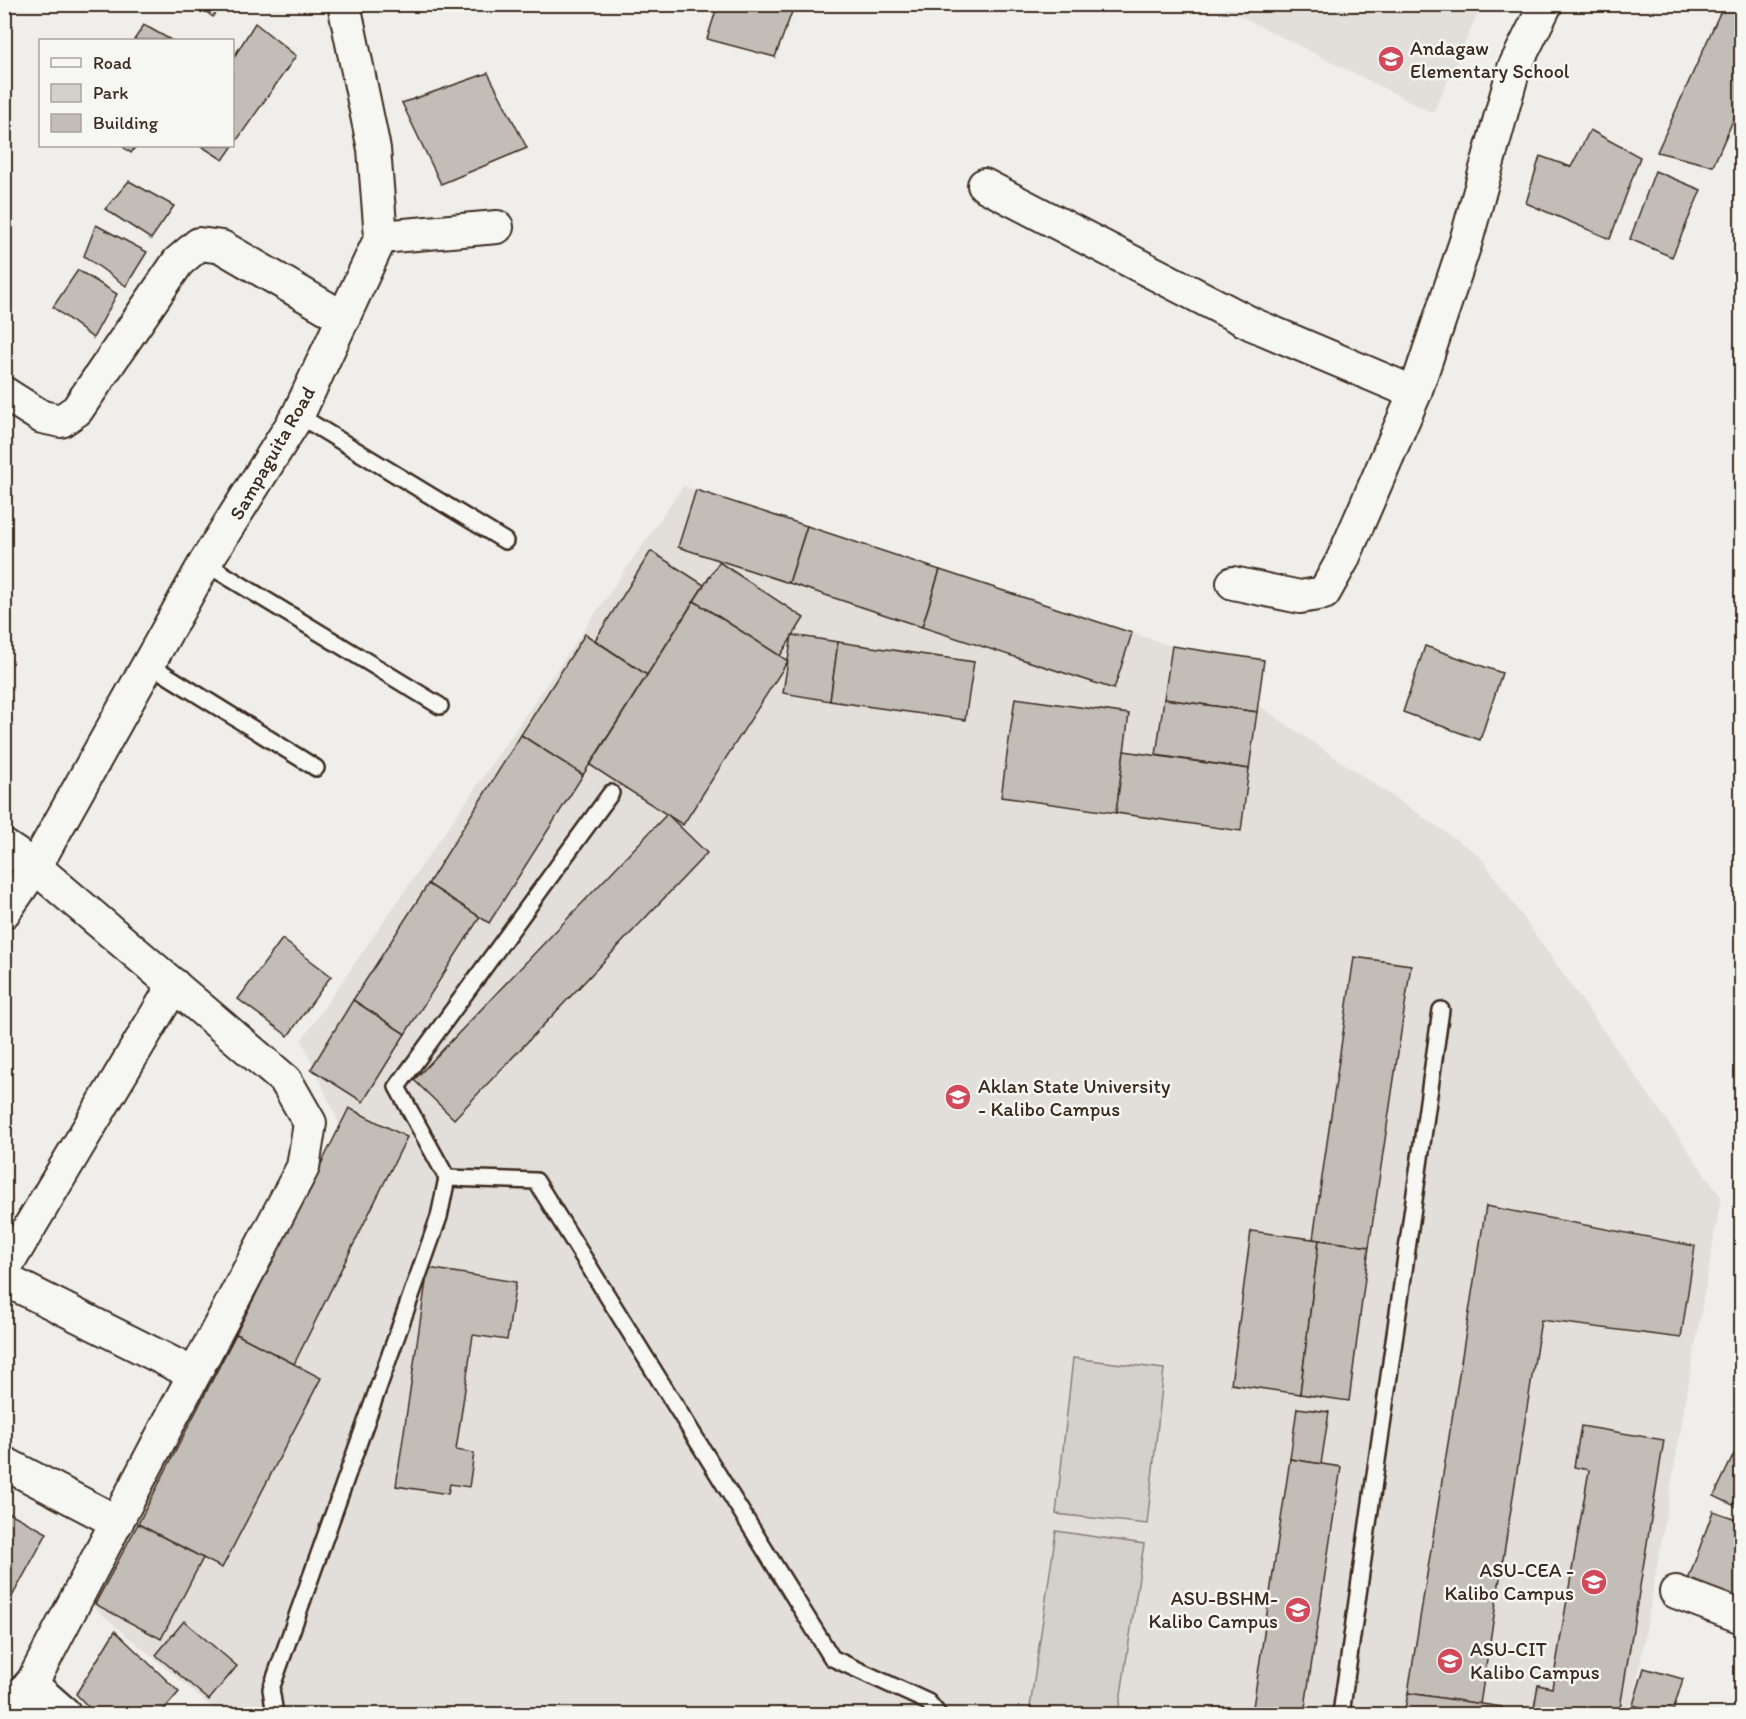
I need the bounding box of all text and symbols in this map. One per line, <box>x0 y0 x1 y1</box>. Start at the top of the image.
place label: Andagaw Elementary School <box>1410 36 1570 83</box>
legend <box>39 39 234 147</box>
school or university icon: Andagaw Elementary School <box>1376 44 1406 74</box>
text: Road <box>93 52 132 74</box>
text: Park <box>93 82 128 104</box>
text: Building <box>93 112 159 134</box>
street label: Sampaguita Road <box>224 382 320 524</box>
place label: Aklan State University - Kalibo Campus <box>978 1074 1171 1121</box>
school or university icon: Aklan State University - Kalibo Campus <box>943 1082 973 1112</box>
place label: ASU-CEA - Kalibo Campus <box>1444 1558 1574 1605</box>
school or university icon: ASU-CEA - Kalibo Campus <box>1579 1567 1609 1597</box>
place label: ASU-BSHM- Kalibo Campus <box>1148 1586 1278 1633</box>
school or university icon: ASU-BSHM- Kalibo Campus <box>1283 1595 1313 1625</box>
place label: ASU-CIT Kalibo Campus <box>1470 1637 1600 1684</box>
school or university icon: ASU-CIT Kalibo Campus <box>1435 1646 1465 1676</box>

